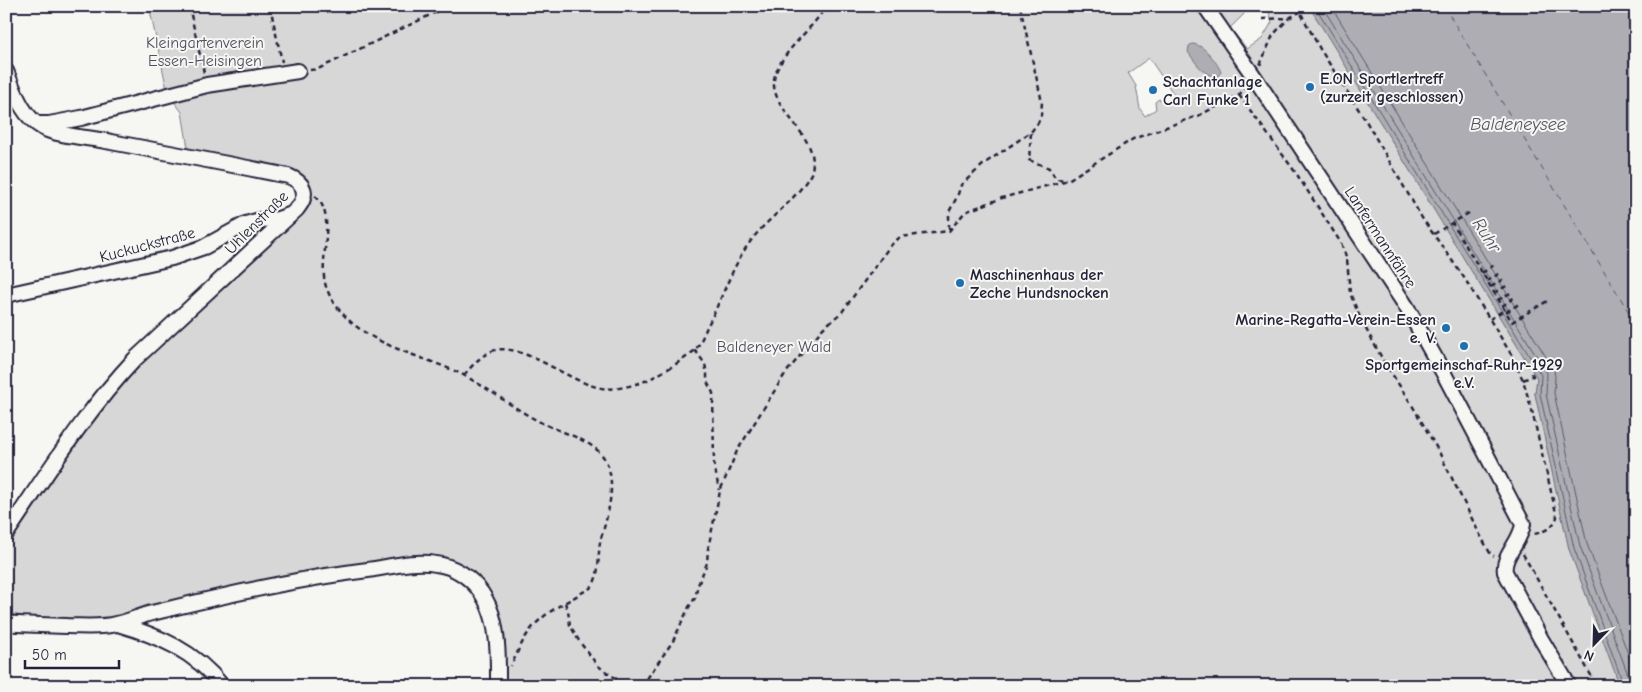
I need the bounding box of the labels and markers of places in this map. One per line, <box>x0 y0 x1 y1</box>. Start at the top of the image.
place label: E.ON Sportlertreff (zurzeit geschlossen) <box>1320 70 1464 106</box>
place label: Schachtanlage Carl Funke 1 <box>1163 73 1262 109</box>
marker: E.ON Sportlertreff (zurzeit geschlossen) <box>1304 81 1316 93</box>
marker: Schachtanlage Carl Funke 1 <box>1147 84 1159 96</box>
place label: Maschinenhaus der Zeche Hundsnocken <box>970 266 1109 302</box>
marker: Maschinenhaus der Zeche Hundsnocken <box>954 277 966 289</box>
place label: Marine-Regatta-Verein-Essen e. V. <box>1235 311 1436 347</box>
marker: Marine-Regatta-Verein-Essen e. V. <box>1440 322 1452 334</box>
marker: Sportgemeinschaf-Ruhr-1929 e.V. <box>1458 340 1470 352</box>
place label: Sportgemeinschaf-Ruhr-1929 e.V. <box>1365 356 1563 392</box>

